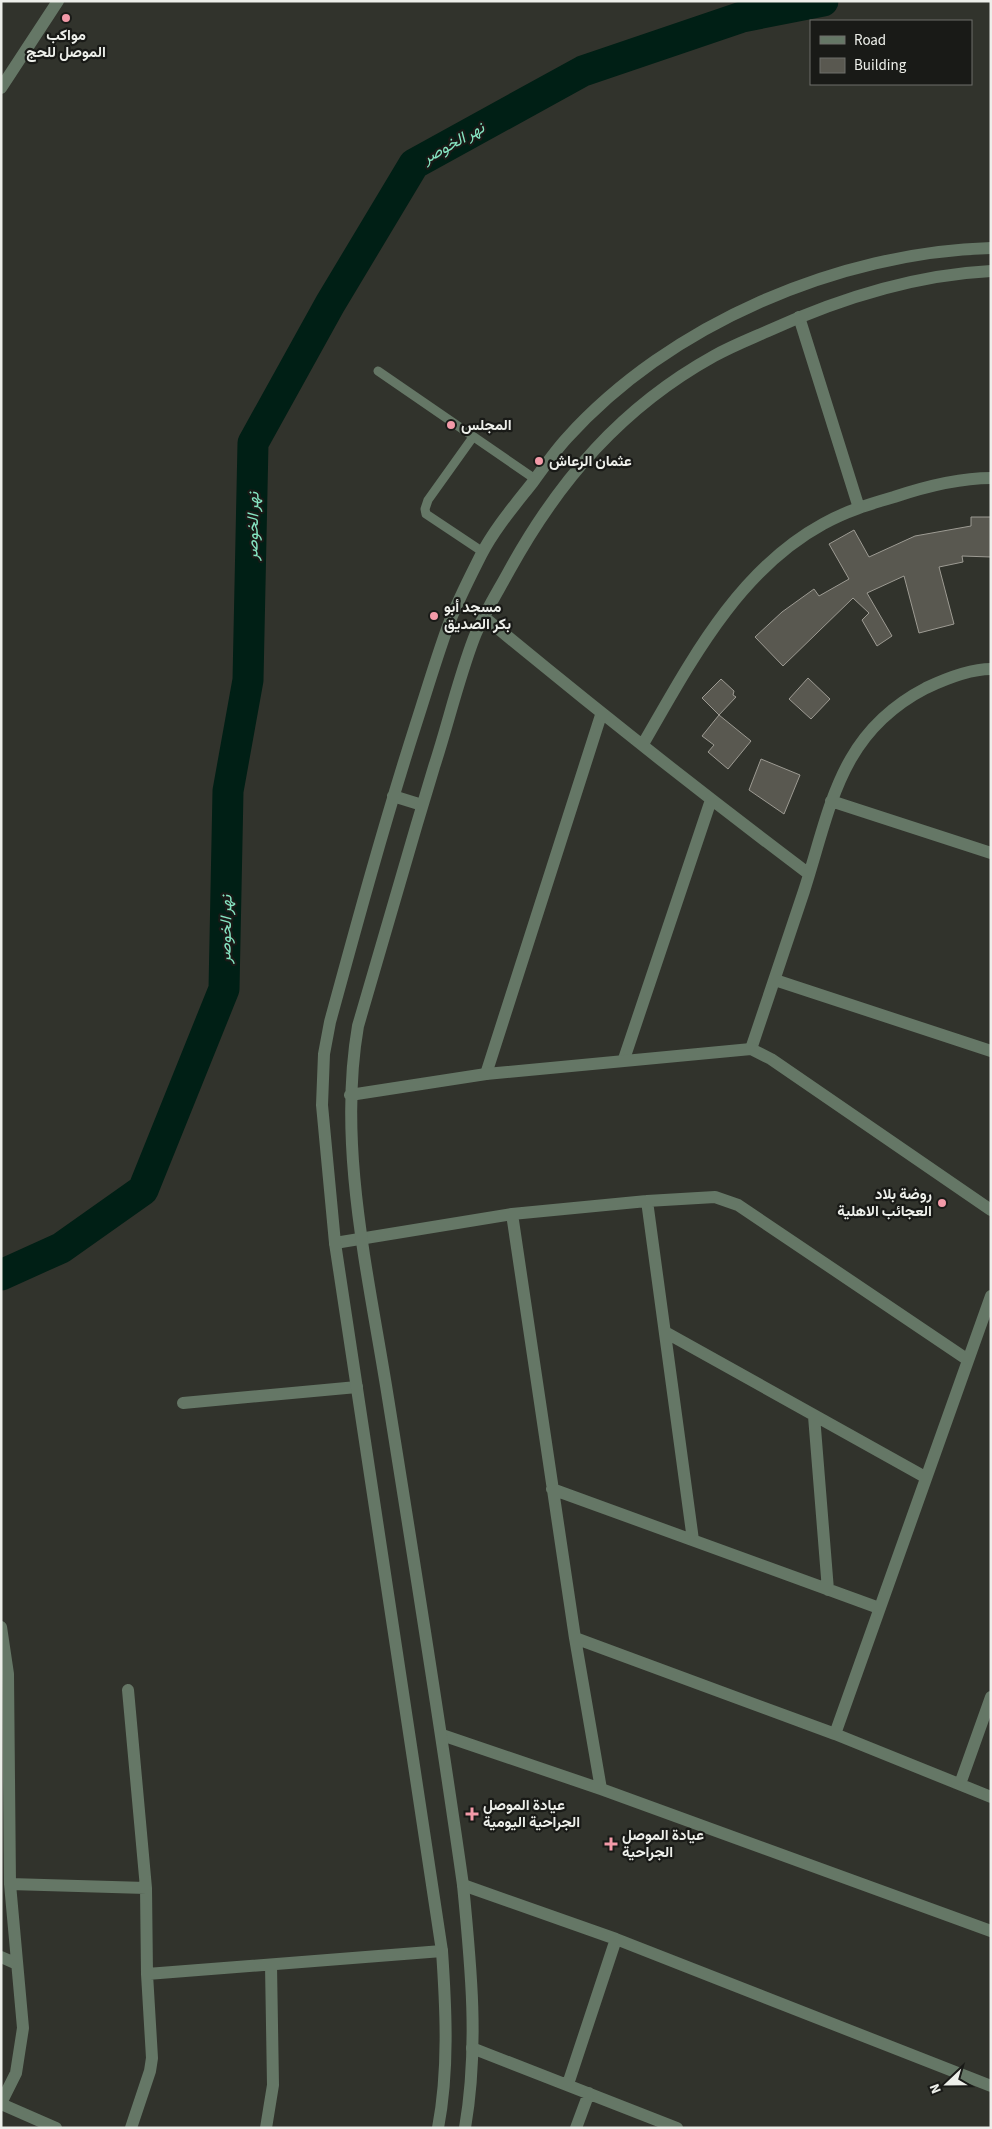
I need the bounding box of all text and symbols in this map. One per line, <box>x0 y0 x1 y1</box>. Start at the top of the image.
marker: مواكب الموصل للحج <box>60 12 72 24</box>
legend <box>810 20 972 85</box>
place label: مواكب الموصل للحج <box>26 25 106 63</box>
text: Road <box>854 30 886 51</box>
text: Building <box>854 55 907 76</box>
water label: نهر الخوصر <box>418 116 490 169</box>
place label: المجلس <box>461 415 512 436</box>
marker: المجلس <box>445 419 457 431</box>
place label: عثمان الرعاش <box>549 451 632 472</box>
marker: عثمان الرعاش <box>533 455 545 467</box>
water label: نهر الخوصر <box>241 490 265 561</box>
place label: مسجد أبو بكر الصديق <box>444 597 511 635</box>
marker: مسجد أبو بكر الصديق <box>428 610 440 622</box>
water label: نهر الخوصر <box>214 893 238 964</box>
place label: روضة بلاد العجائب الاهلية <box>837 1184 932 1222</box>
marker: روضة بلاد العجائب الاهلية <box>936 1197 948 1209</box>
place label: عيادة الموصل الجراحية اليومية <box>483 1795 580 1833</box>
marker: عيادة الموصل الجراحية اليومية <box>465 1807 479 1821</box>
place label: عيادة الموصل الجراحية <box>622 1825 704 1863</box>
marker: عيادة الموصل الجراحية <box>604 1837 618 1851</box>
north arrow <box>922 2059 972 2109</box>
text: N <box>925 2080 947 2097</box>

